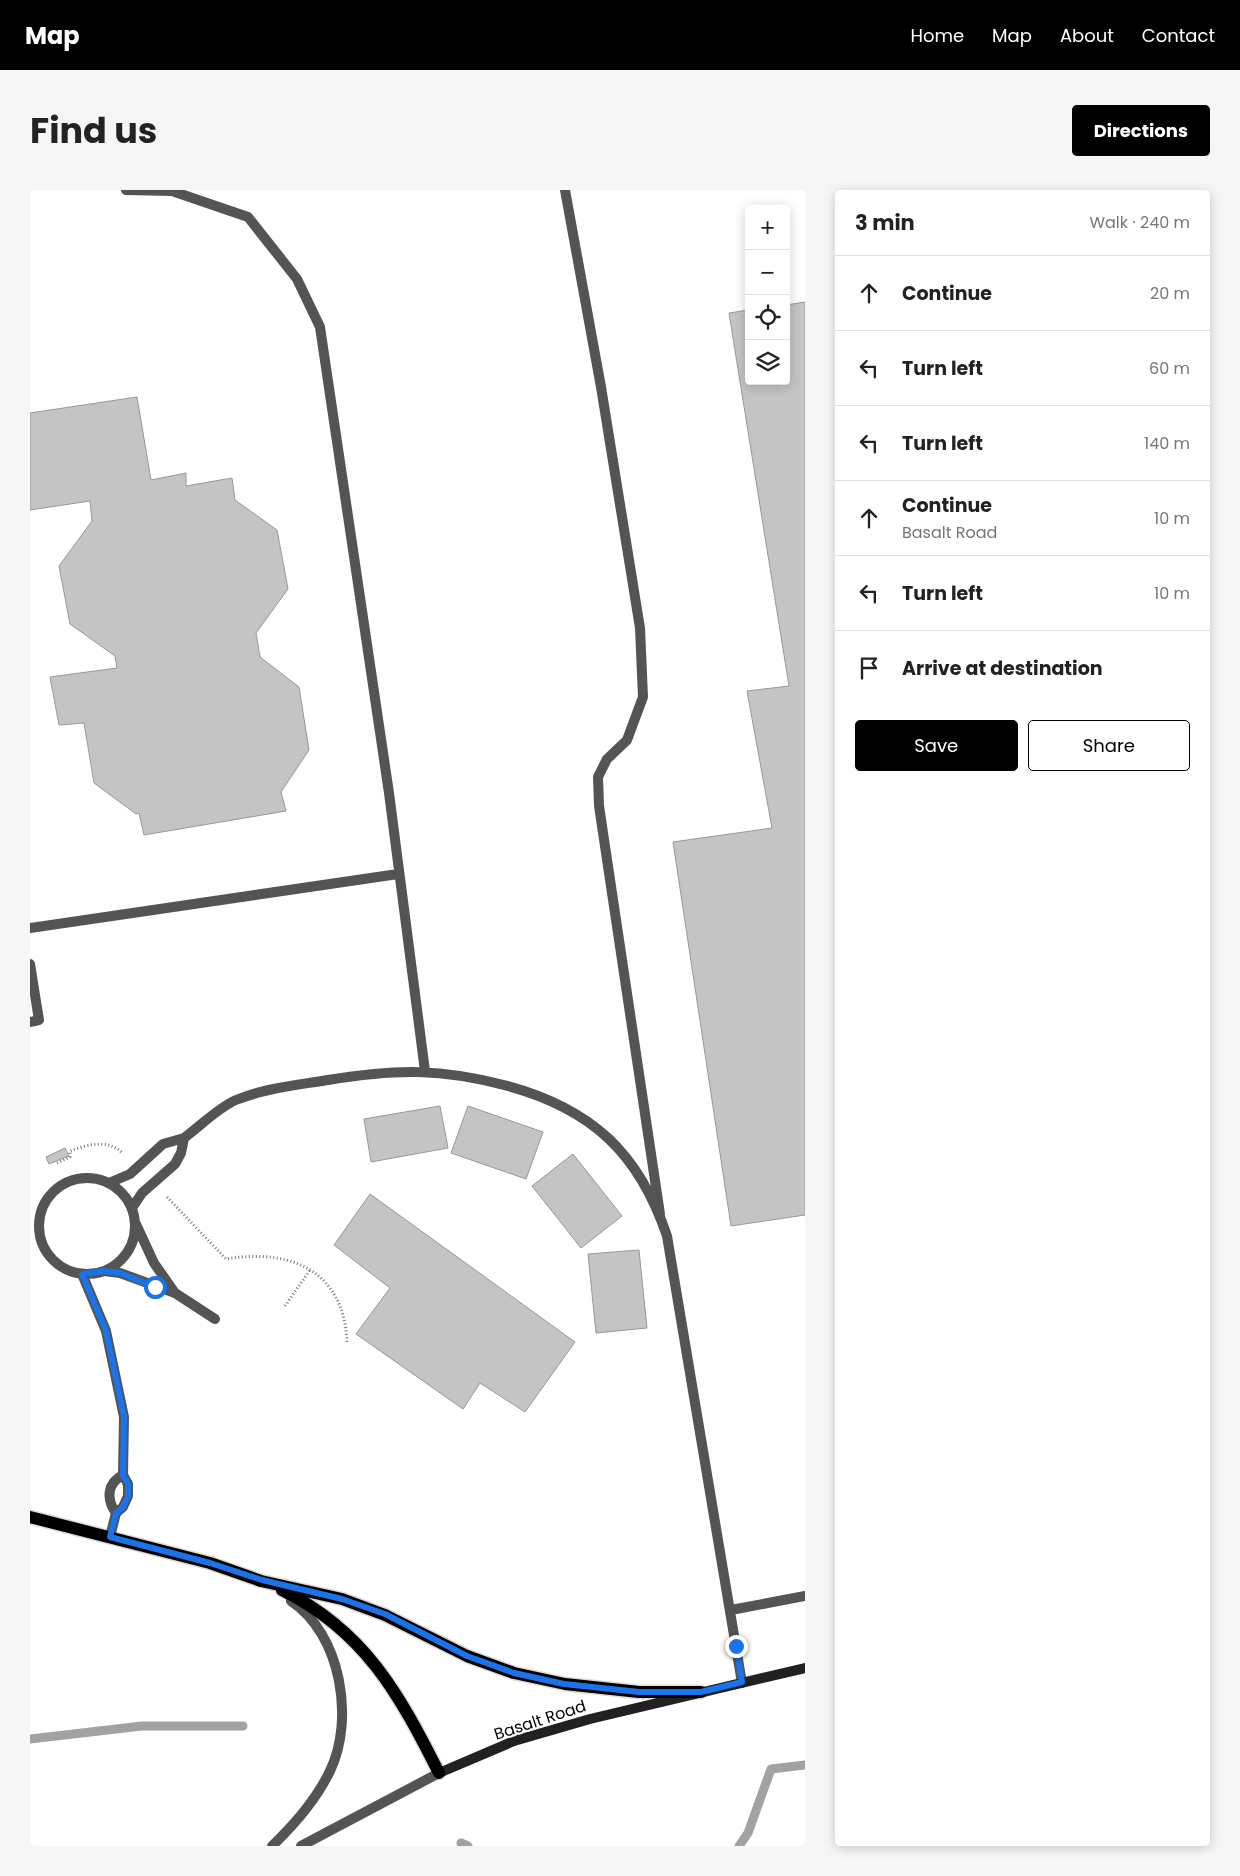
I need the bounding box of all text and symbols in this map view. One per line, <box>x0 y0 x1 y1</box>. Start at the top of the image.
text: Map <box>25 19 80 52</box>
text: Home <box>910 23 964 48</box>
text: Map <box>992 23 1032 48</box>
text: About <box>1060 23 1114 48</box>
text: Contact <box>1142 23 1215 48</box>
button: Directions <box>1072 105 1210 156</box>
text: Find us <box>30 106 157 155</box>
map controls <box>745 205 790 385</box>
button: + <box>745 205 790 250</box>
text: 3 min <box>855 208 915 237</box>
text: Walk · 240 m <box>1089 211 1190 234</box>
button: − <box>745 250 790 295</box>
icon: ahead <box>855 279 883 307</box>
text: Continue <box>902 280 992 307</box>
text: 20 m <box>1150 282 1190 305</box>
button: locate <box>745 295 790 340</box>
button: layers <box>745 340 790 385</box>
icon: left <box>855 354 883 382</box>
text: Turn left <box>902 355 983 382</box>
text: 60 m <box>1149 357 1190 380</box>
icon: left <box>855 429 883 457</box>
text: Turn left <box>902 430 983 457</box>
text: 140 m <box>1144 432 1190 455</box>
text: Continue <box>902 492 992 519</box>
icon: ahead <box>855 504 883 532</box>
text: 10 m <box>1154 507 1190 530</box>
text: Basalt Road <box>902 521 997 544</box>
icon: left <box>855 579 883 607</box>
text: Turn left <box>902 580 983 607</box>
text: 10 m <box>1154 582 1190 605</box>
icon: arrive <box>855 654 883 682</box>
text: Arrive at destination <box>902 655 1103 682</box>
button: Save <box>855 720 1018 771</box>
button: Share <box>1028 720 1190 771</box>
route start <box>144 1276 167 1299</box>
route end <box>725 1635 748 1658</box>
street label: Basalt Road <box>491 1694 589 1746</box>

